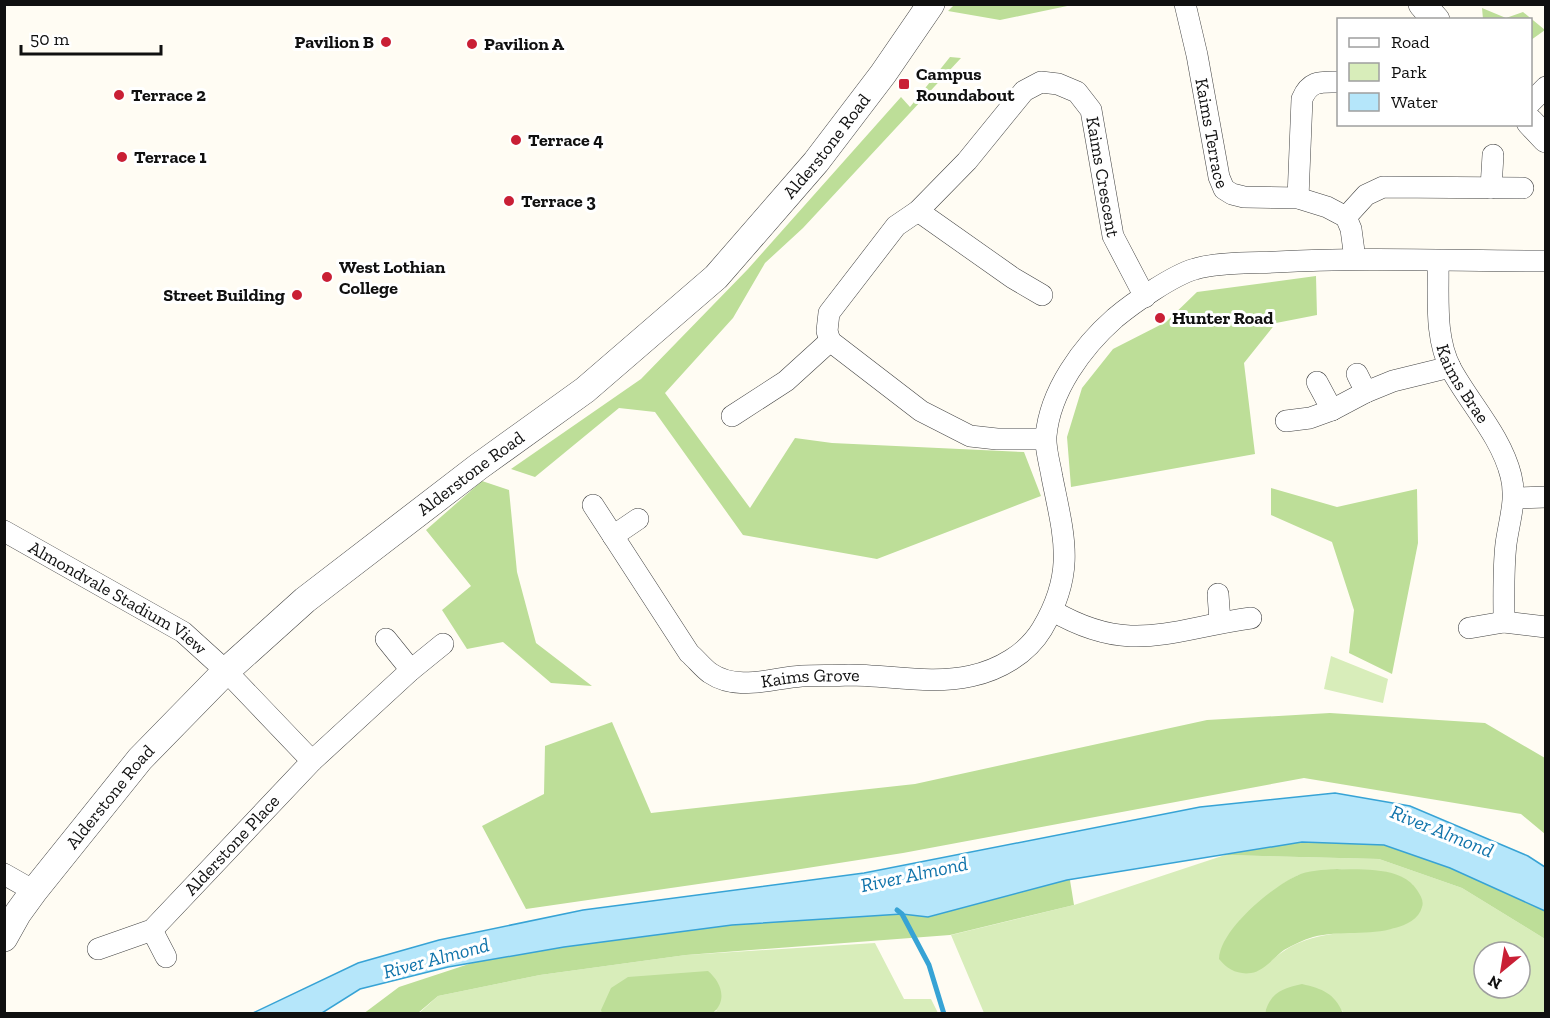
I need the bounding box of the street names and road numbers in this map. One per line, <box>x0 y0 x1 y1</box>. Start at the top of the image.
street label: Kaims Terrace <box>1190 76 1234 192</box>
street label: Alderstone Road <box>778 89 875 203</box>
street label: Kaims Crescent <box>1081 115 1124 239</box>
street label: Kaims Brae <box>1431 342 1494 427</box>
street label: Alderstone Road <box>413 426 529 521</box>
street label: Almondvale Stadium View <box>25 536 212 659</box>
street label: Kaims Grove <box>759 664 860 693</box>
street label: Alderstone Road <box>61 740 159 853</box>
street label: Alderstone Place <box>180 790 284 900</box>

